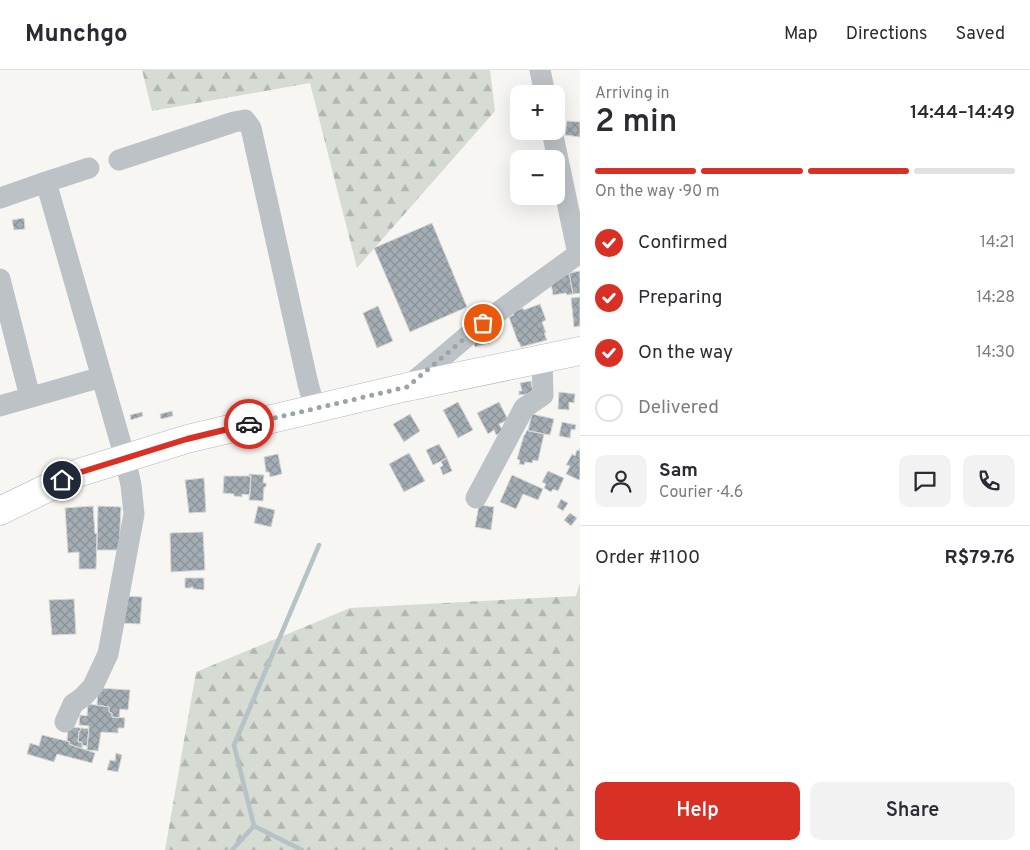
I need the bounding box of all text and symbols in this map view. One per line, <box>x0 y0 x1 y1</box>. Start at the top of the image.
text: Munchgo <box>25 20 128 50</box>
text: Map <box>784 23 818 46</box>
text: Directions <box>846 23 928 46</box>
text: Saved <box>956 23 1005 46</box>
text: Arriving in <box>595 84 670 104</box>
map controls <box>510 85 565 205</box>
button: + <box>510 85 565 140</box>
text: 14:44–14:49 <box>910 101 1015 125</box>
text: 2 min <box>595 103 677 143</box>
button: − <box>510 150 565 205</box>
text: On the way · 90 m <box>595 182 720 202</box>
icon: check <box>595 229 623 257</box>
text: Confirmed <box>638 231 728 255</box>
text: 14:21 <box>980 233 1015 253</box>
icon: check <box>595 284 623 312</box>
text: Preparing <box>638 286 722 310</box>
text: 14:28 <box>976 288 1015 308</box>
pin <box>462 302 504 344</box>
icon: bag <box>469 309 497 337</box>
icon: check <box>595 339 623 367</box>
text: On the way <box>638 341 733 365</box>
text: 14:30 <box>976 343 1015 363</box>
text: Delivered <box>638 396 719 420</box>
courier <box>224 399 274 449</box>
icon: car <box>235 410 263 438</box>
button: person <box>595 455 647 507</box>
button: chat <box>899 455 951 507</box>
button: phone <box>963 455 1015 507</box>
pin <box>41 459 83 501</box>
text: Sam <box>659 459 698 483</box>
icon: home <box>48 466 76 494</box>
text: Courier · 4.6 <box>659 483 743 503</box>
text: Order #1100 <box>595 546 700 570</box>
text: R$79.76 <box>945 546 1015 570</box>
button: Help <box>595 782 800 840</box>
button: Share <box>810 782 1015 840</box>

